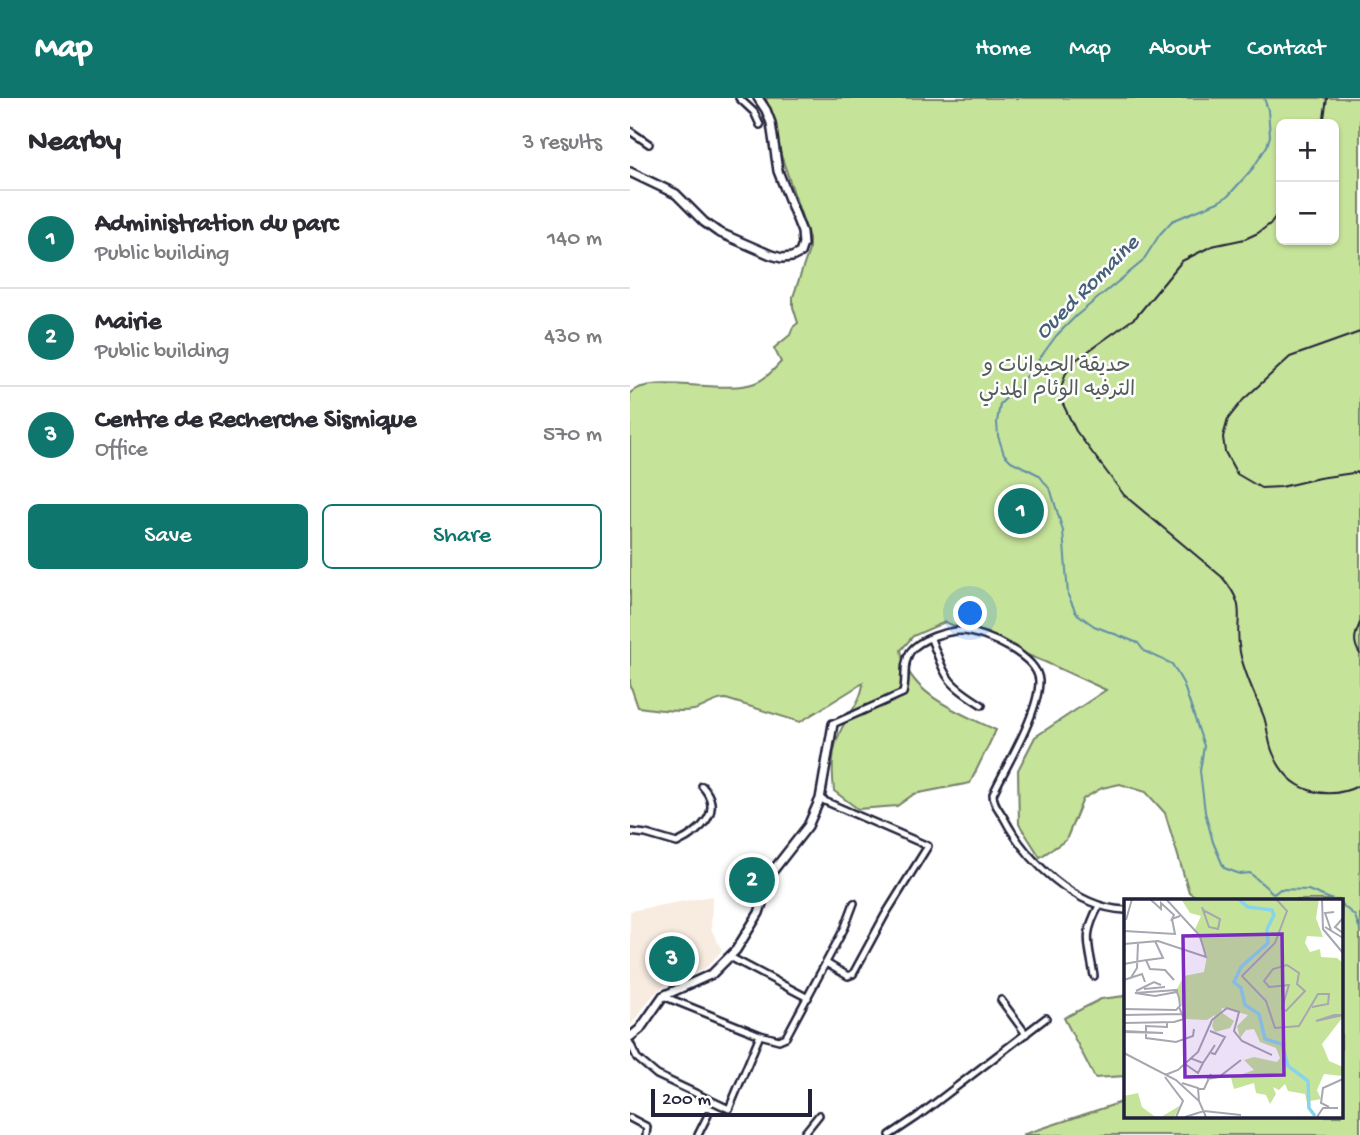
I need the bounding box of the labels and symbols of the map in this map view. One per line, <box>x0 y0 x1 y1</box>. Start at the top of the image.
water label: Oued Romaine <box>1030 229 1147 346</box>
park label: حديقة الحيوانات و الترفيه الوئام المدني <box>979 355 1135 407</box>
pin: 1 <box>998 485 1044 537</box>
your location <box>953 596 987 630</box>
pin: 2 <box>729 854 775 906</box>
inset map <box>1124 899 1342 1118</box>
pin: 3 <box>649 933 695 985</box>
scale bar <box>651 1086 812 1118</box>

